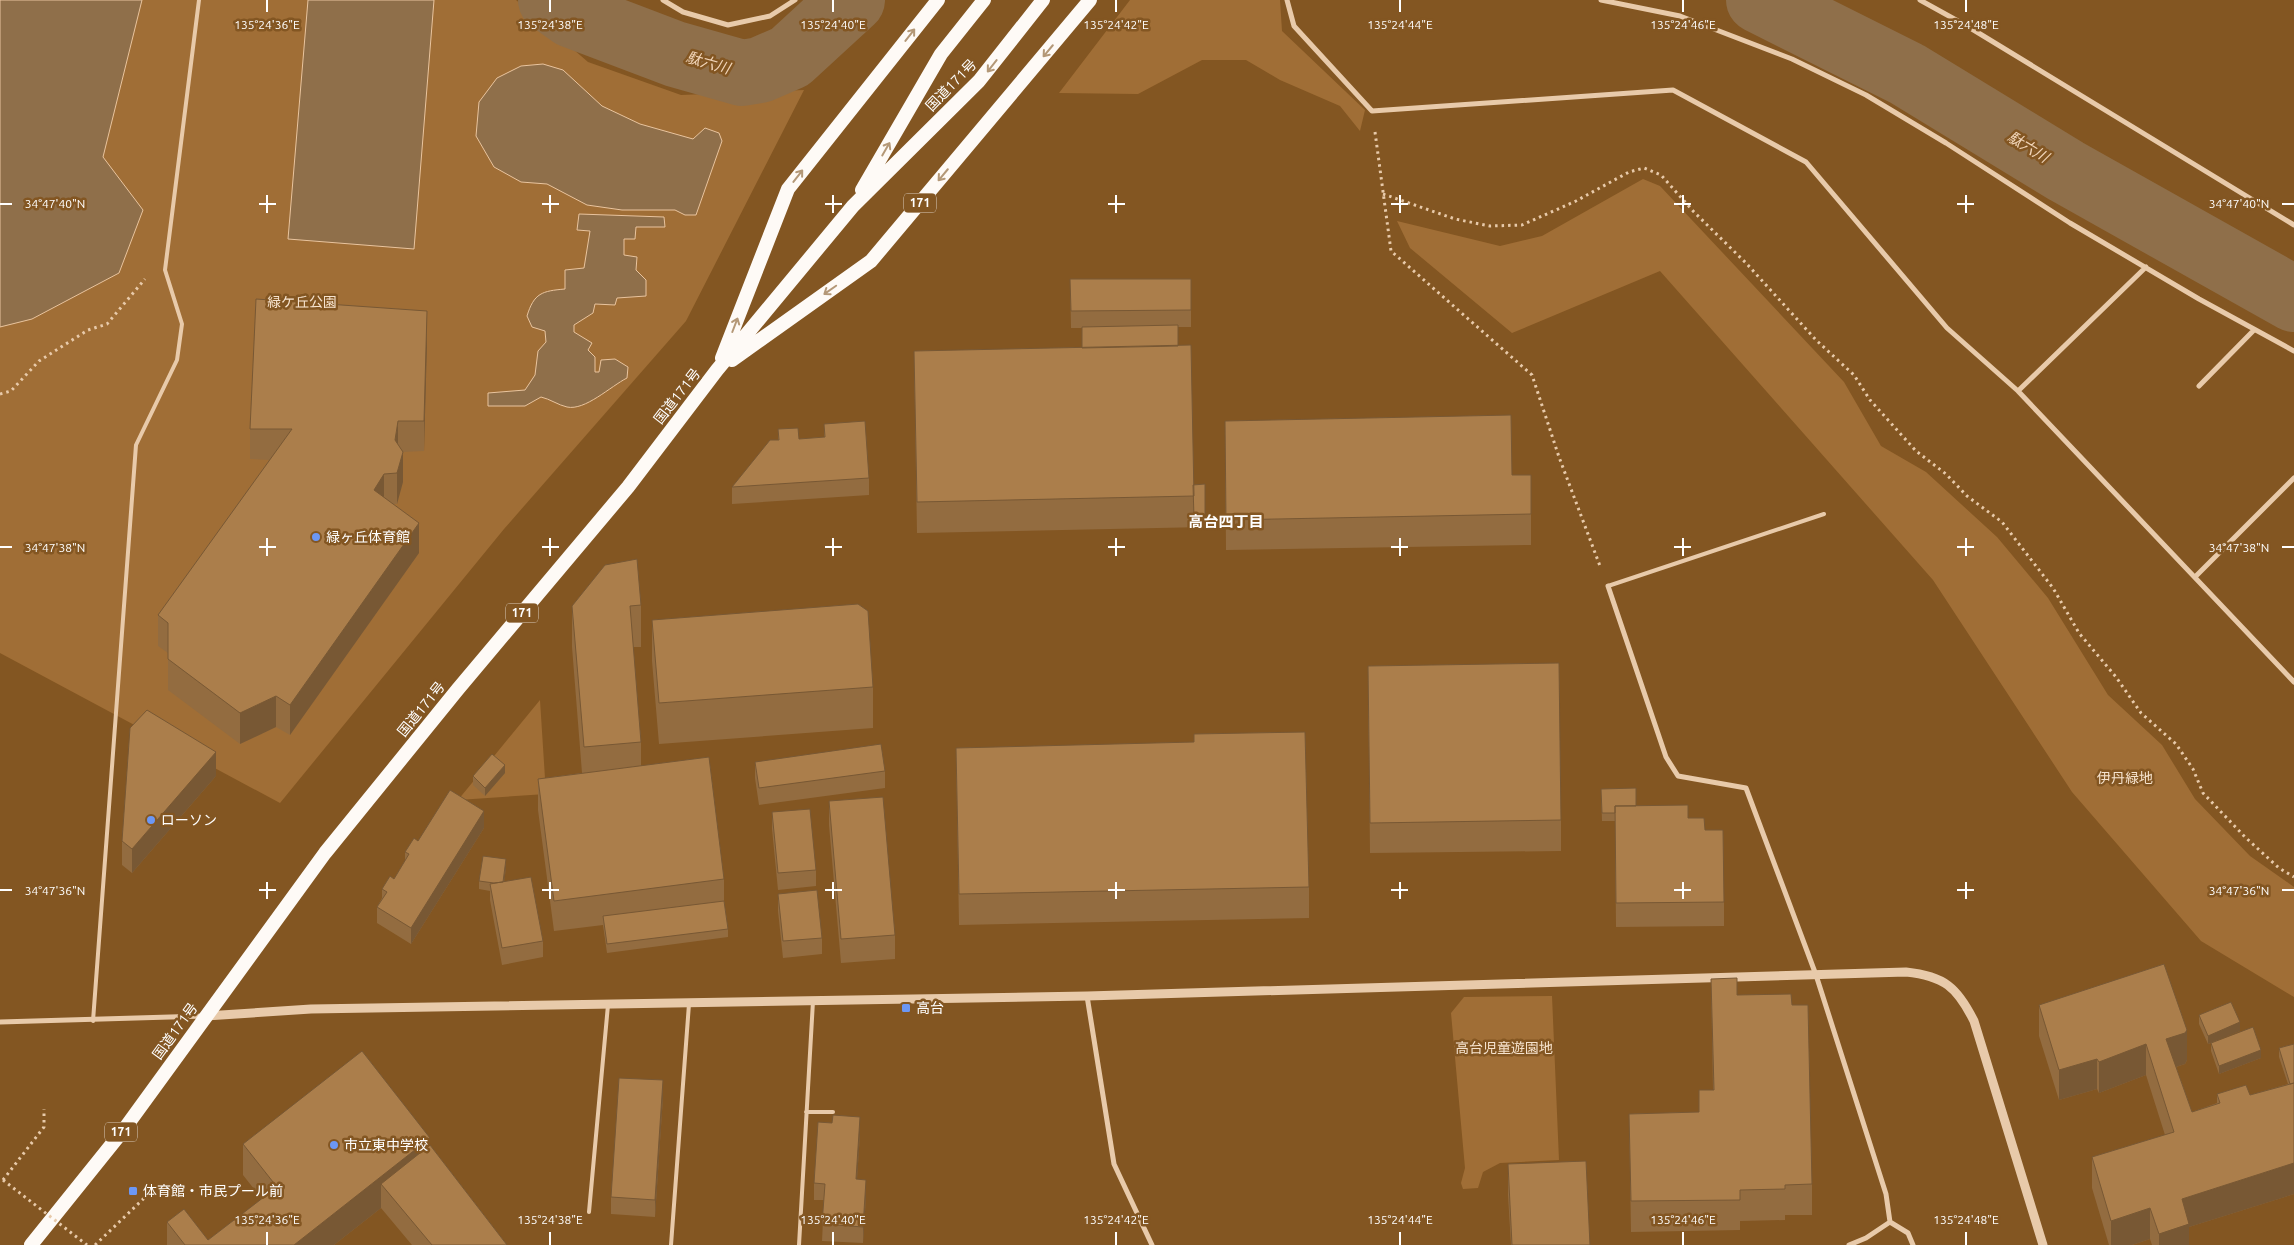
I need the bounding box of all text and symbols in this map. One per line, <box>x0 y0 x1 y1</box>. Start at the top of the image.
text: 135°24'36"E <box>234 18 300 31</box>
text: 135°24'38"E <box>517 18 583 31</box>
text: 135°24'40"E <box>800 18 866 31</box>
text: 135°24'42"E <box>1083 18 1149 31</box>
text: 135°24'44"E <box>1367 18 1433 31</box>
text: 135°24'46"E <box>1650 18 1716 31</box>
text: 135°24'48"E <box>1933 18 1999 31</box>
one-way arrow <box>905 29 916 42</box>
one-way arrow <box>1042 44 1053 57</box>
water label: 駄六川 <box>684 48 734 77</box>
street label: 国道171号 <box>922 56 980 114</box>
one-way arrow <box>986 59 997 72</box>
water label: 駄六川 <box>2005 128 2054 166</box>
one-way arrow <box>881 142 891 156</box>
one-way arrow <box>938 169 949 182</box>
one-way arrow <box>793 170 804 183</box>
road number: 171 <box>904 194 936 212</box>
text: 34°47'40"N <box>25 197 85 210</box>
text: 34°47'40"N <box>2209 197 2269 210</box>
one-way arrow <box>823 285 837 295</box>
park label: 緑ケ丘公園 <box>267 294 337 310</box>
one-way arrow <box>731 318 740 333</box>
street label: 国道171号 <box>650 365 704 427</box>
district label: 高台四丁目 <box>1188 513 1264 530</box>
place label: 緑ヶ丘体育館 <box>326 529 410 545</box>
marker: 緑ヶ丘体育館 <box>310 531 322 543</box>
text: 34°47'38"N <box>25 541 85 554</box>
text: 34°47'38"N <box>2209 541 2269 554</box>
road number: 171 <box>506 604 538 622</box>
street label: 国道171号 <box>394 678 448 740</box>
park label: 伊丹緑地 <box>2097 770 2153 786</box>
place label: ローソン <box>161 812 217 828</box>
marker: ローソン <box>145 814 157 826</box>
text: 34°47'36"N <box>25 884 85 897</box>
text: 34°47'36"N <box>2209 884 2269 897</box>
street label: 国道171号 <box>149 1000 201 1062</box>
place label: 高台 <box>916 1000 944 1016</box>
marker: 高台 <box>900 1002 912 1014</box>
park label: 高台児童遊園地 <box>1455 1040 1553 1056</box>
road number: 171 <box>105 1122 137 1142</box>
place label: 市立東中学校 <box>344 1137 428 1153</box>
marker: 市立東中学校 <box>328 1139 340 1151</box>
place label: 体育館・市民プール前 <box>143 1183 283 1199</box>
marker: 体育館・市民プール前 <box>127 1185 139 1197</box>
text: 135°24'36"E <box>234 1213 300 1226</box>
text: 135°24'38"E <box>517 1213 583 1226</box>
text: 135°24'40"E <box>800 1213 866 1226</box>
text: 135°24'42"E <box>1083 1213 1149 1226</box>
text: 135°24'44"E <box>1367 1213 1433 1226</box>
text: 135°24'46"E <box>1650 1213 1716 1226</box>
text: 135°24'48"E <box>1933 1213 1999 1226</box>

